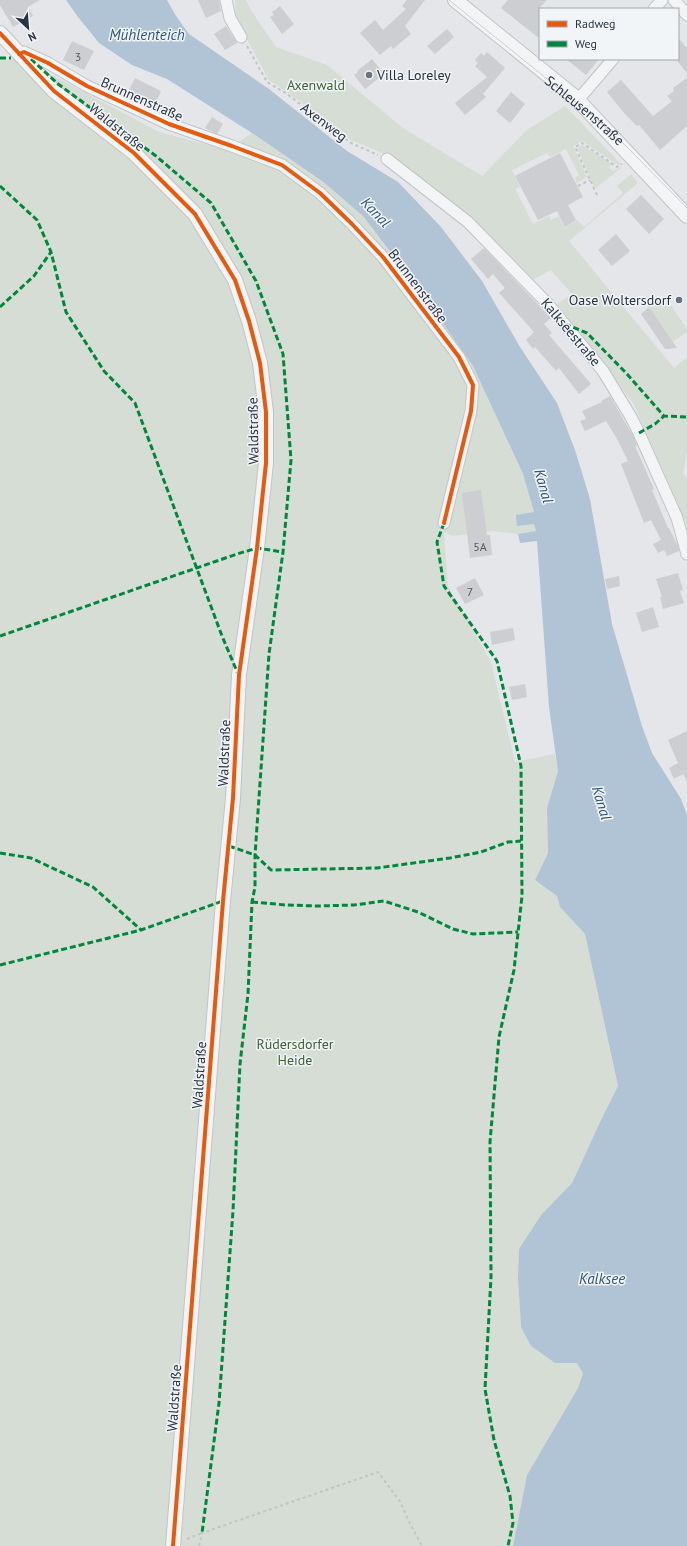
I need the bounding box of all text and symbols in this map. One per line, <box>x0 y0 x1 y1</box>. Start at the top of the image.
north arrow <box>8 8 48 48</box>
legend <box>539 8 679 60</box>
text: Radweg <box>575 16 616 31</box>
water label: Mühlenteich <box>109 25 185 44</box>
text: N <box>26 29 39 45</box>
text: Weg <box>575 36 597 51</box>
house number: 3 <box>75 49 81 64</box>
place label: Villa Loreley <box>376 66 451 84</box>
marker: Villa Loreley <box>364 70 374 80</box>
street label: Schleusenstraße <box>541 72 628 149</box>
street label: Brunnenstraße <box>98 73 186 125</box>
park label: Axenwald <box>287 76 345 94</box>
street label: Waldstraße <box>85 99 149 155</box>
street label: Axenweg <box>297 99 351 145</box>
water label: Kanal <box>357 193 395 231</box>
street label: Brunnenstraße <box>384 245 452 327</box>
place label: Oase Woltersdorf <box>569 291 672 309</box>
street label: Kalkseestraße <box>537 294 605 370</box>
marker: Oase Woltersdorf <box>674 295 684 305</box>
street label: Waldstraße <box>243 397 263 465</box>
water label: Kanal <box>530 467 558 505</box>
house number: 5A <box>473 539 487 554</box>
house number: 7 <box>467 584 473 599</box>
street label: Waldstraße <box>214 719 234 787</box>
water label: Kanal <box>588 784 616 822</box>
park label: Rüdersdorfer Heide <box>256 1035 334 1069</box>
street label: Waldstraße <box>188 1041 210 1109</box>
water label: Kalksee <box>579 1269 625 1288</box>
street label: Waldstraße <box>163 1364 185 1432</box>

